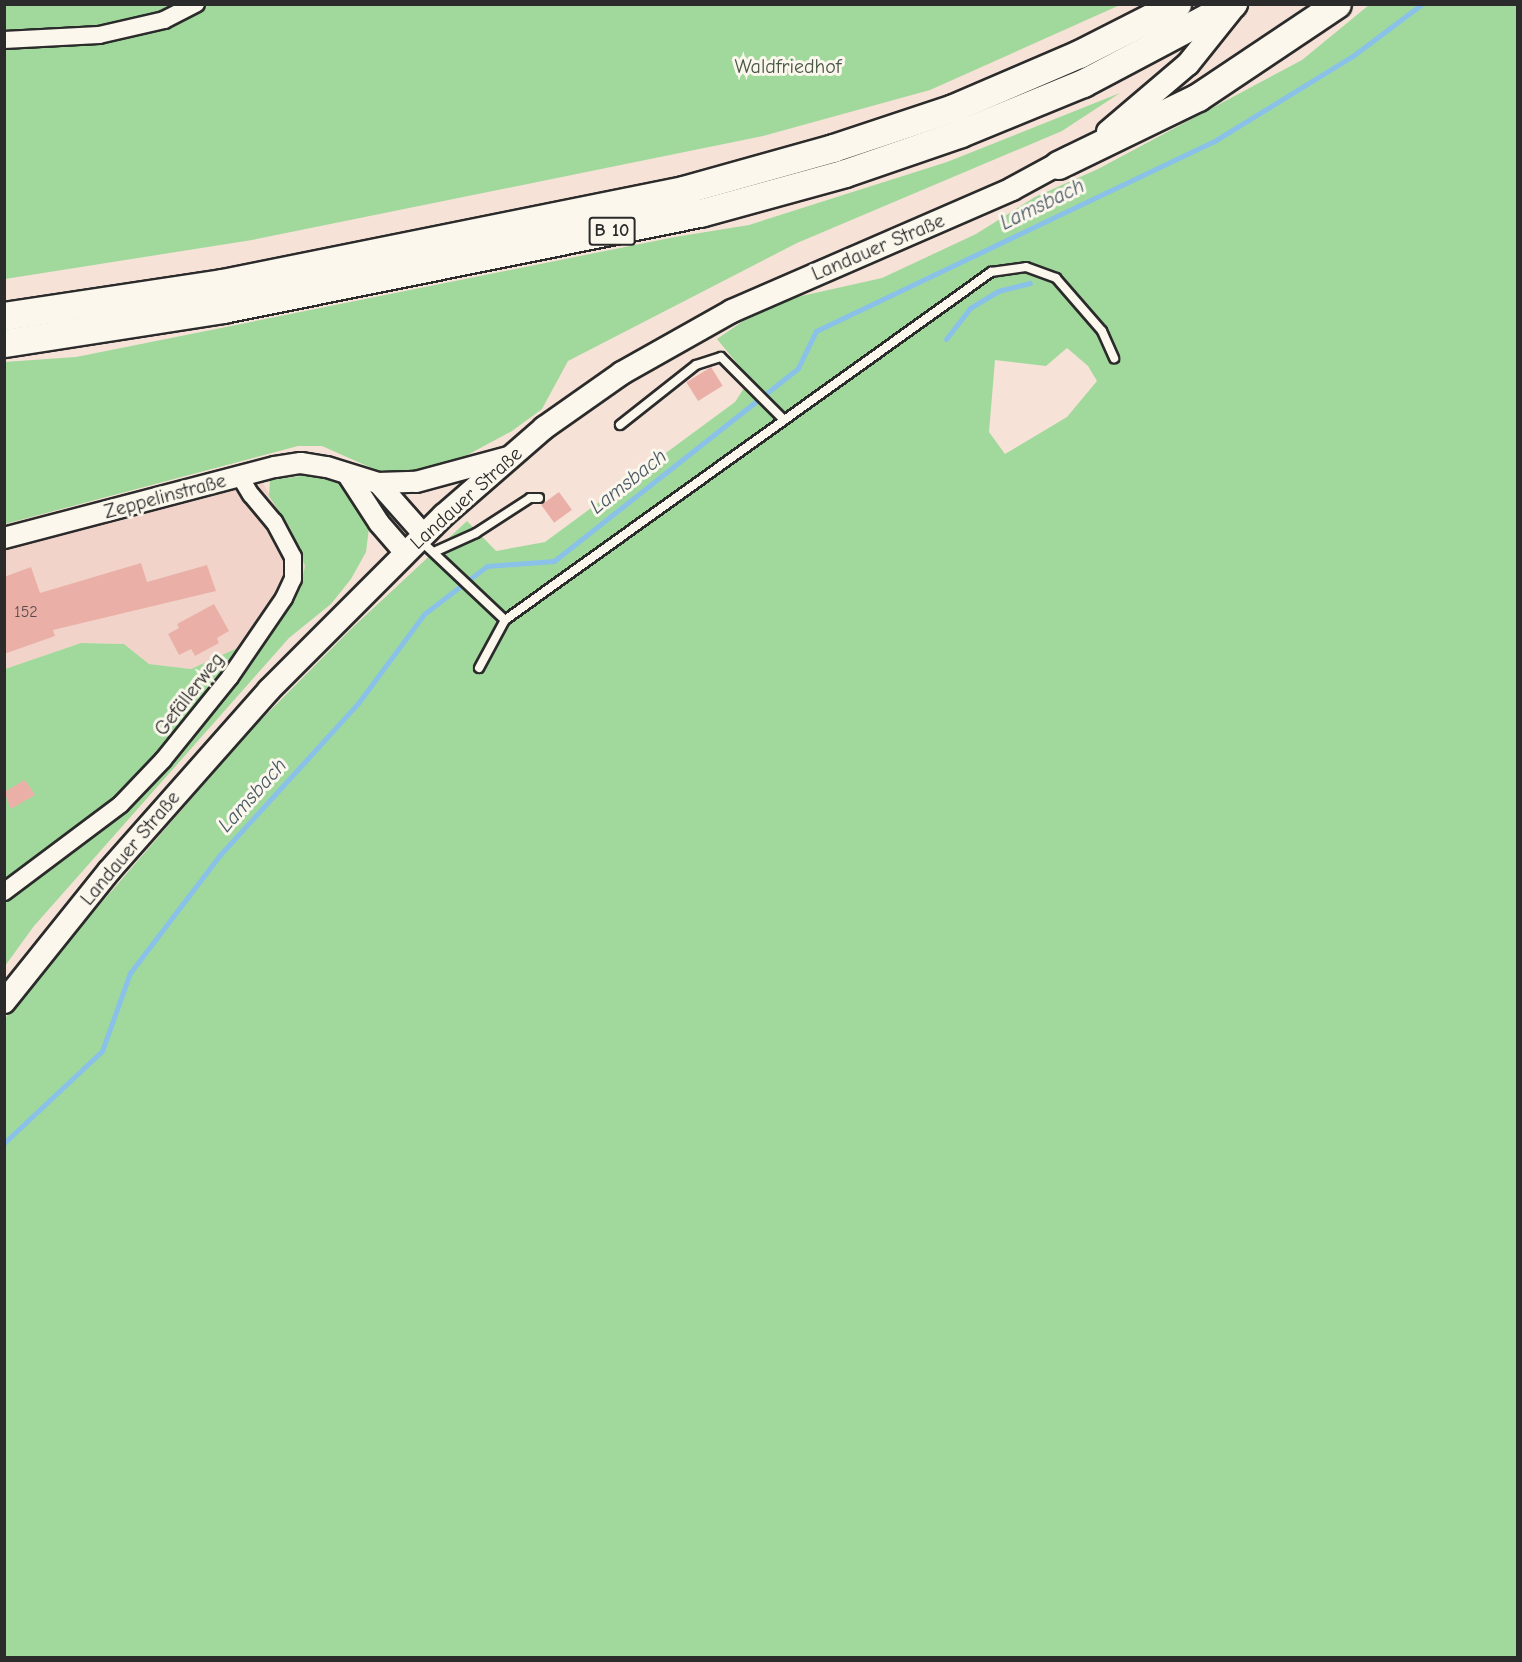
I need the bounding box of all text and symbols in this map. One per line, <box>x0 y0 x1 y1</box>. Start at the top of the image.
park label: Waldfriedhof <box>735 54 841 78</box>
water label: Lamsbach <box>996 173 1088 235</box>
street label: Landauer Straße <box>808 208 948 286</box>
road number: B 10 <box>588 216 636 246</box>
street label: Landauer Straße <box>405 442 527 554</box>
water label: Lamsbach <box>584 443 672 519</box>
street label: Zeppelinstraße <box>101 468 229 524</box>
house number: 152 <box>14 602 38 622</box>
street label: Gefällerweg <box>149 648 229 740</box>
water label: Lamsbach <box>212 753 292 837</box>
street label: Landauer Straße <box>75 786 185 910</box>

